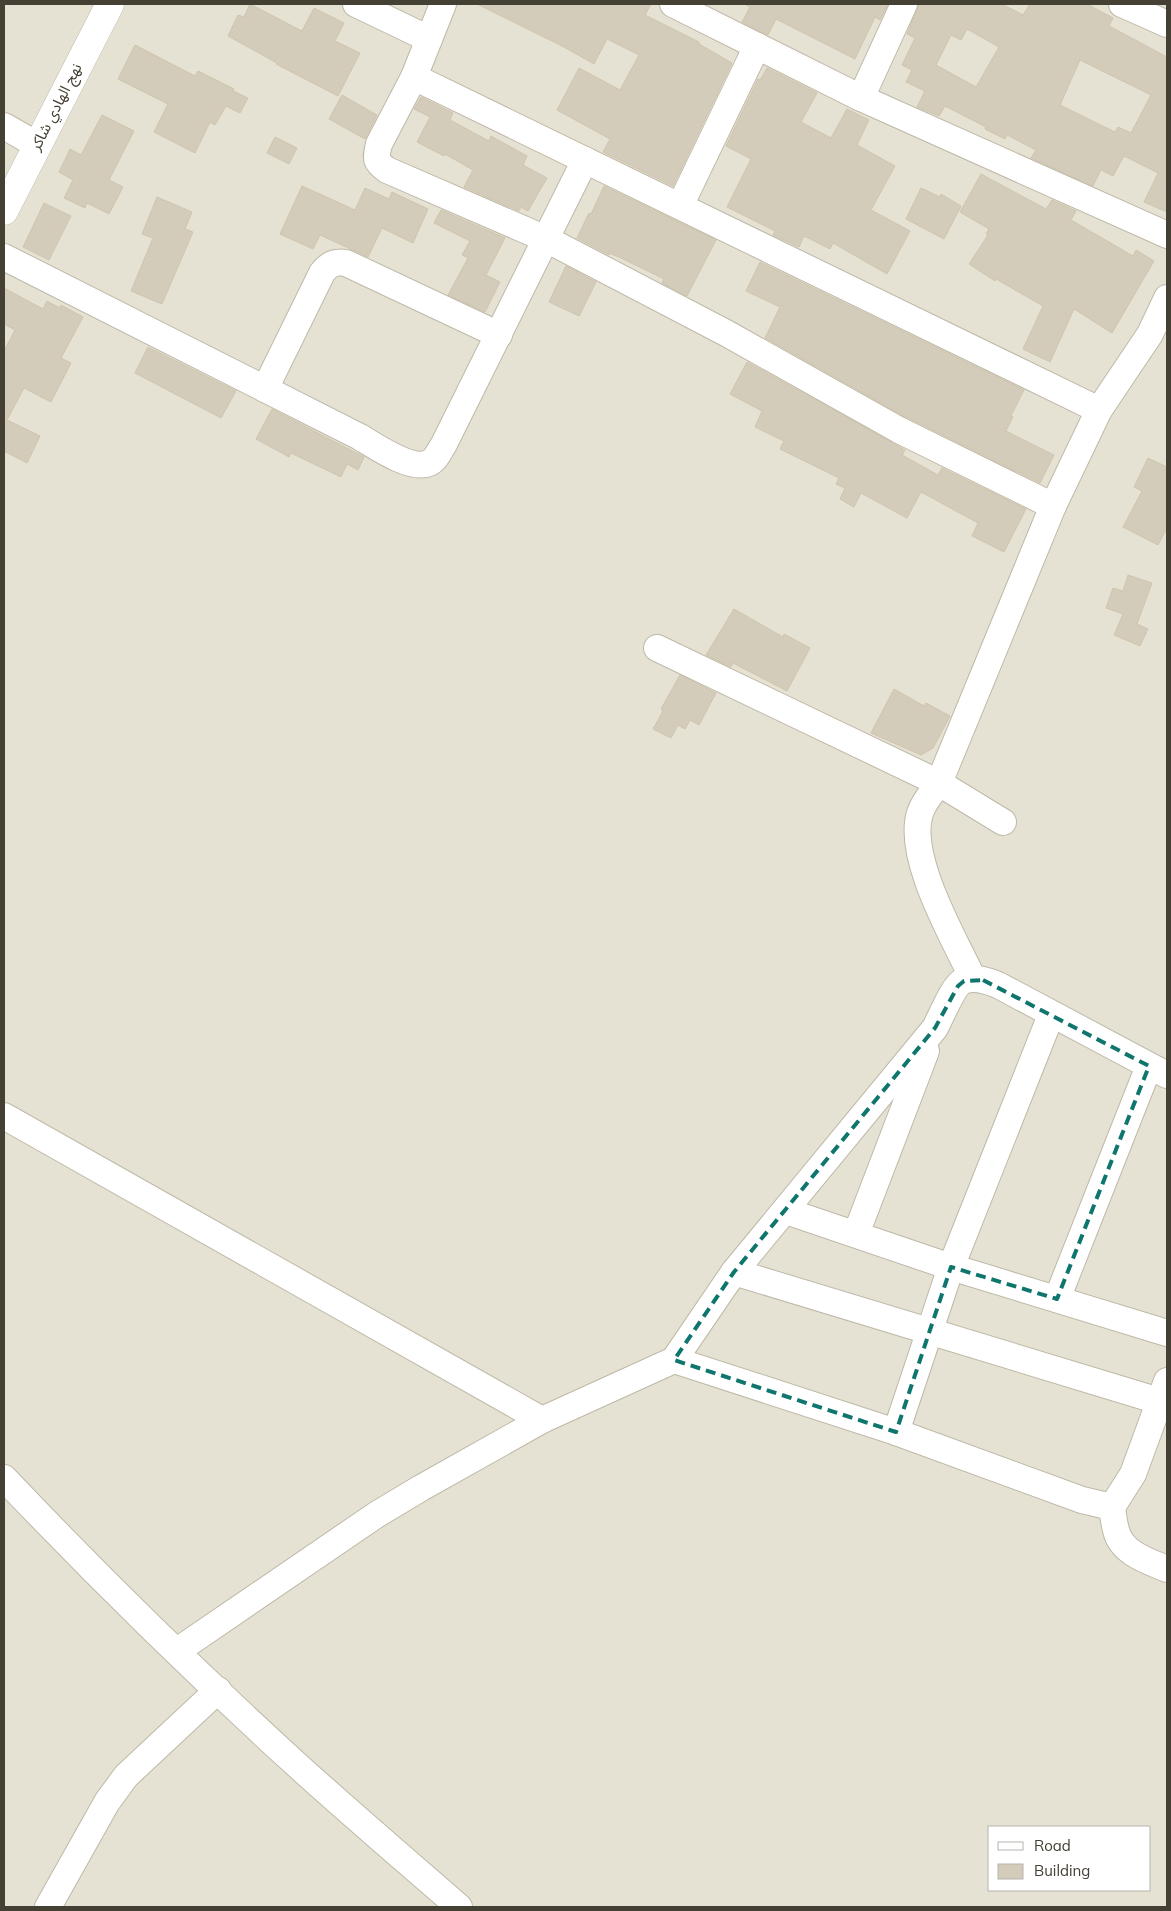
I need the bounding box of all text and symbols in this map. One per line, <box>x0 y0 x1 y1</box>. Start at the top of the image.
street label: نهج الهادي شاكر <box>25 60 88 156</box>
legend <box>988 1826 1151 1891</box>
text: Road <box>1034 1836 1071 1855</box>
text: Building <box>1034 1861 1090 1880</box>

